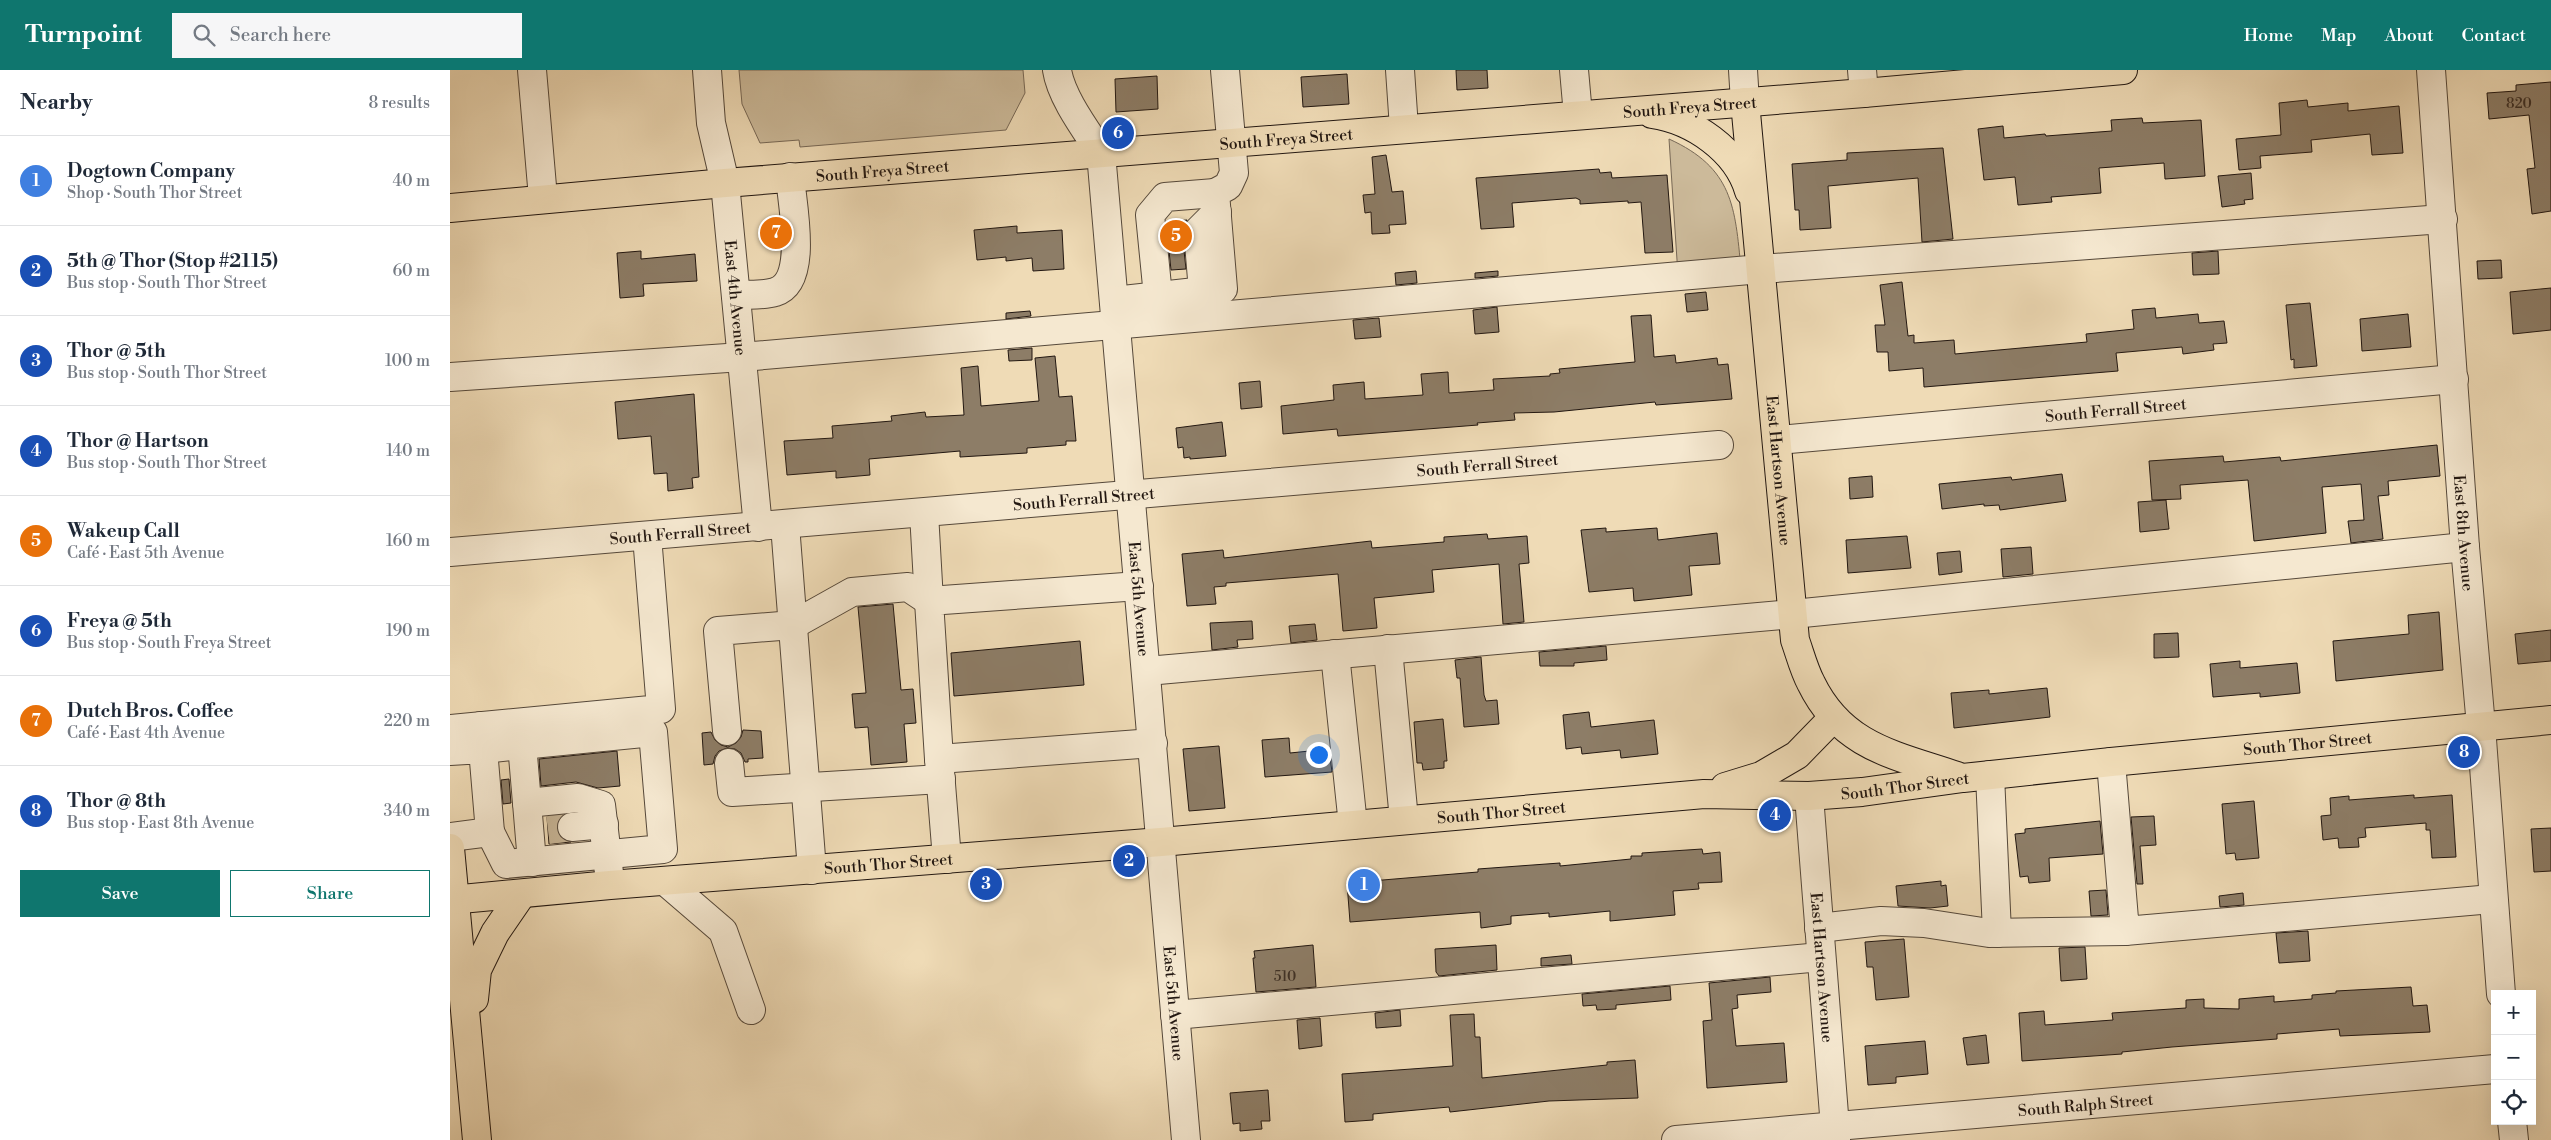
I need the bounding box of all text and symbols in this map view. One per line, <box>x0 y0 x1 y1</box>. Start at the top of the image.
search box <box>172 13 522 58</box>
text: Turnpoint <box>25 20 142 50</box>
icon: search <box>190 21 218 49</box>
text: Search here <box>230 23 331 47</box>
text: Home <box>2244 24 2293 47</box>
text: Map <box>2321 24 2357 47</box>
text: About <box>2385 24 2434 47</box>
text: Contact <box>2462 24 2526 47</box>
text: Nearby <box>20 90 93 116</box>
street label: South Freya Street <box>1622 92 1758 123</box>
text: 8 results <box>368 93 430 113</box>
house number: 820 <box>2506 95 2532 113</box>
pin: 6 <box>1102 114 1134 152</box>
street label: South Freya Street <box>1219 124 1354 155</box>
street label: South Freya Street <box>815 156 950 187</box>
text: Dogtown Company <box>67 159 235 183</box>
text: 1 <box>32 171 40 191</box>
text: 40 m <box>393 171 430 191</box>
text: Shop · South Thor Street <box>67 183 242 203</box>
pin: 7 <box>760 214 792 252</box>
pin: 5 <box>1160 217 1192 255</box>
street label: East 4th Avenue <box>720 239 751 357</box>
text: 5th @ Thor (Stop #2115) <box>67 249 278 273</box>
text: 2 <box>31 261 41 281</box>
text: 60 m <box>392 261 430 281</box>
text: Bus stop · South Thor Street <box>67 273 267 293</box>
text: Thor @ 5th <box>67 339 166 363</box>
text: 3 <box>31 351 41 371</box>
text: 100 m <box>385 351 430 371</box>
text: Bus stop · South Thor Street <box>67 363 267 383</box>
street label: East Hartson Avenue <box>1761 394 1795 547</box>
street label: South Ferrall Street <box>2044 394 2188 427</box>
text: Thor @ Hartson <box>67 429 209 453</box>
text: 4 <box>31 441 41 461</box>
text: 140 m <box>386 441 430 461</box>
street label: South Ferrall Street <box>1416 450 1559 481</box>
text: Bus stop · South Thor Street <box>67 453 267 473</box>
street label: East 8th Avenue <box>2449 474 2478 592</box>
street label: South Ferrall Street <box>1012 484 1156 515</box>
street label: South Ferrall Street <box>609 518 752 550</box>
text: Wakeup Call <box>67 519 180 543</box>
text: 5 <box>31 531 41 551</box>
text: 160 m <box>386 531 430 551</box>
street label: East 5th Avenue <box>1123 540 1153 657</box>
text: Café · East 5th Avenue <box>67 543 224 563</box>
text: Freya @ 5th <box>67 609 172 633</box>
text: 6 <box>31 621 41 641</box>
text: 190 m <box>386 621 430 641</box>
text: Bus stop · South Freya Street <box>67 633 271 653</box>
text: Dutch Bros. Coffee <box>67 699 234 723</box>
text: 7 <box>31 711 41 731</box>
text: 220 m <box>384 711 430 731</box>
text: Café · East 4th Avenue <box>67 723 225 743</box>
street label: South Thor Street <box>2242 728 2373 760</box>
pin: 8 <box>2448 733 2480 771</box>
your location <box>1306 742 1332 768</box>
street label: South Thor Street <box>1840 768 1970 805</box>
text: Thor @ 8th <box>67 789 166 813</box>
pin: 4 <box>1759 796 1791 834</box>
street label: South Thor Street <box>1436 797 1567 829</box>
text: 8 <box>31 801 41 821</box>
text: 340 m <box>383 801 430 821</box>
text: Bus stop · East 8th Avenue <box>67 813 254 833</box>
pin: 2 <box>1113 842 1145 880</box>
street label: South Thor Street <box>823 849 954 879</box>
pin: 3 <box>970 865 1002 903</box>
pin: 1 <box>1348 866 1380 904</box>
button: Save <box>20 870 220 917</box>
button: Share <box>230 870 430 917</box>
street label: East Hartson Avenue <box>1806 892 1837 1044</box>
street label: East 5th Avenue <box>1158 945 1188 1062</box>
house number: 510 <box>1274 968 1296 986</box>
map controls <box>2491 990 2536 1125</box>
button: + <box>2491 990 2536 1035</box>
button: − <box>2491 1035 2536 1080</box>
button: locate <box>2491 1080 2536 1125</box>
street label: South Ralph Street <box>2017 1090 2154 1121</box>

